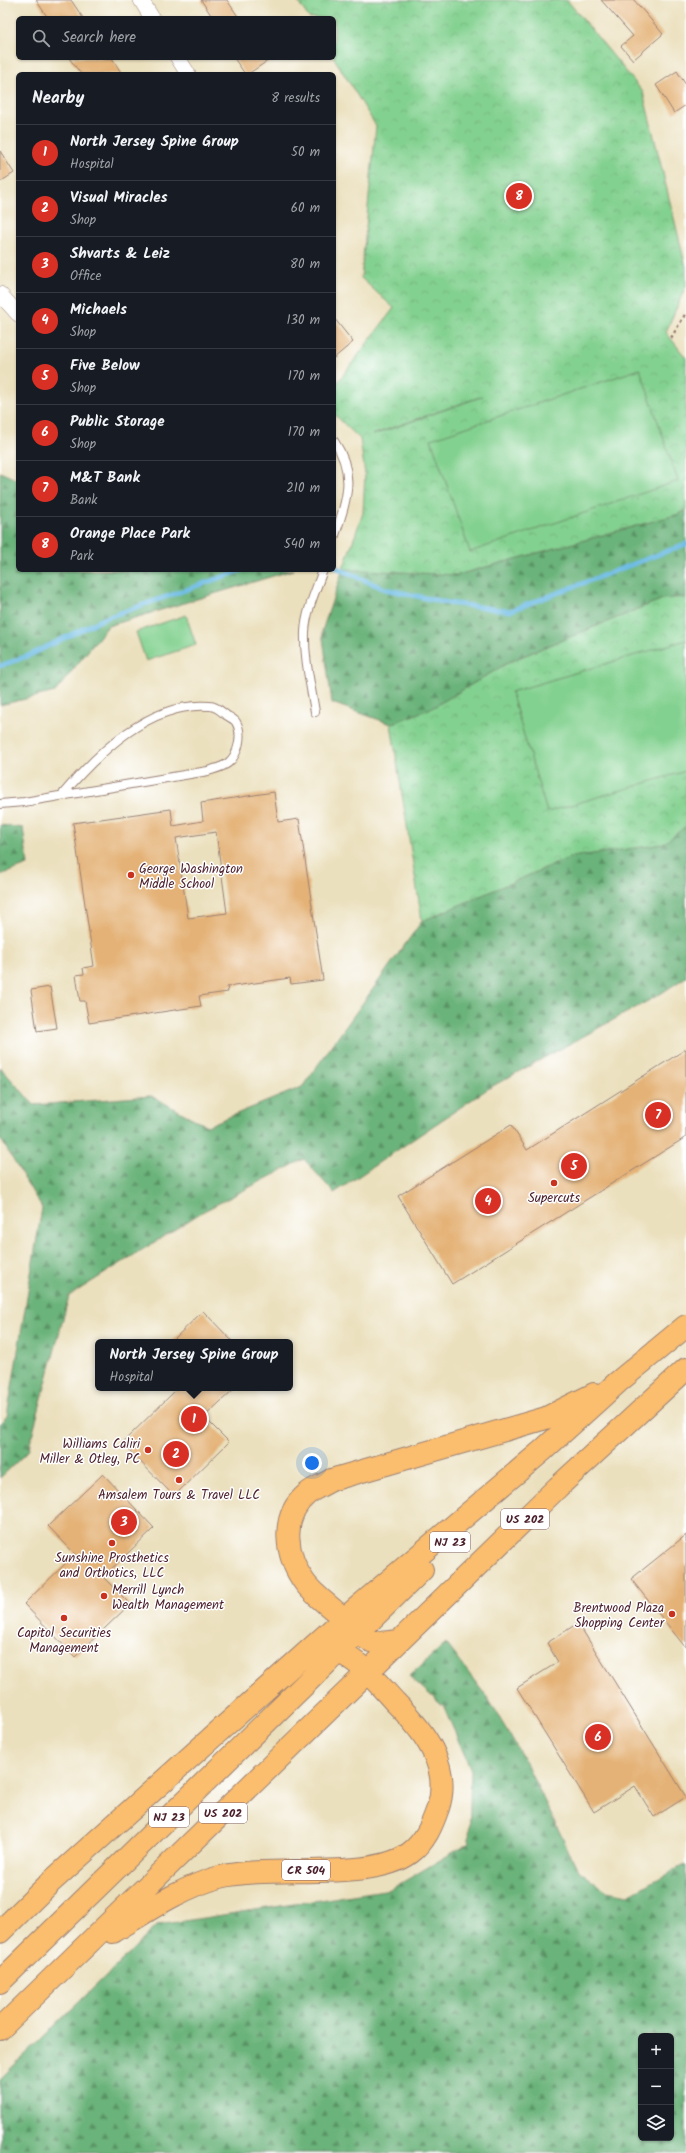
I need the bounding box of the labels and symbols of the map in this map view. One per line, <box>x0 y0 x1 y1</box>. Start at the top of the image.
pin: 8 <box>506 181 532 211</box>
place label: George Washington Middle School <box>139 859 243 895</box>
marker: George Washington Middle School <box>126 870 136 880</box>
pin: 7 <box>645 1100 671 1130</box>
pin: 5 <box>561 1151 587 1181</box>
marker: Supercuts <box>549 1178 559 1188</box>
pin: 4 <box>475 1186 501 1216</box>
place label: Supercuts <box>528 1188 581 1209</box>
pin: 1 <box>181 1404 207 1434</box>
place label: Williams Caliri Miller & Otley, PC <box>39 1434 141 1470</box>
pin: 2 <box>163 1439 189 1469</box>
marker: Williams Caliri Miller & Otley, PC <box>143 1445 153 1455</box>
your location <box>302 1453 322 1473</box>
marker: Amsalem Tours & Travel LLC <box>174 1475 184 1485</box>
place label: Amsalem Tours & Travel LLC <box>98 1485 260 1506</box>
pin: 3 <box>111 1507 137 1537</box>
road number: US 202 <box>501 1509 549 1529</box>
road number: NJ 23 <box>430 1532 470 1552</box>
marker: Sunshine Prosthetics and Orthotics, LLC <box>107 1538 117 1548</box>
place label: Sunshine Prosthetics and Orthotics, LLC <box>55 1548 169 1584</box>
place label: Merrill Lynch Wealth Management <box>112 1580 225 1616</box>
marker: Merrill Lynch Wealth Management <box>99 1591 109 1601</box>
place label: Brentwood Plaza Shopping Center <box>573 1598 665 1634</box>
marker: Brentwood Plaza Shopping Center <box>667 1609 677 1619</box>
marker: Capitol Securities Management <box>59 1613 69 1623</box>
place label: Capitol Securities Management <box>17 1623 112 1659</box>
pin: 6 <box>585 1722 611 1752</box>
road number: US 202 <box>199 1803 247 1823</box>
road number: NJ 23 <box>149 1807 189 1827</box>
road number: CR 504 <box>282 1860 330 1880</box>

